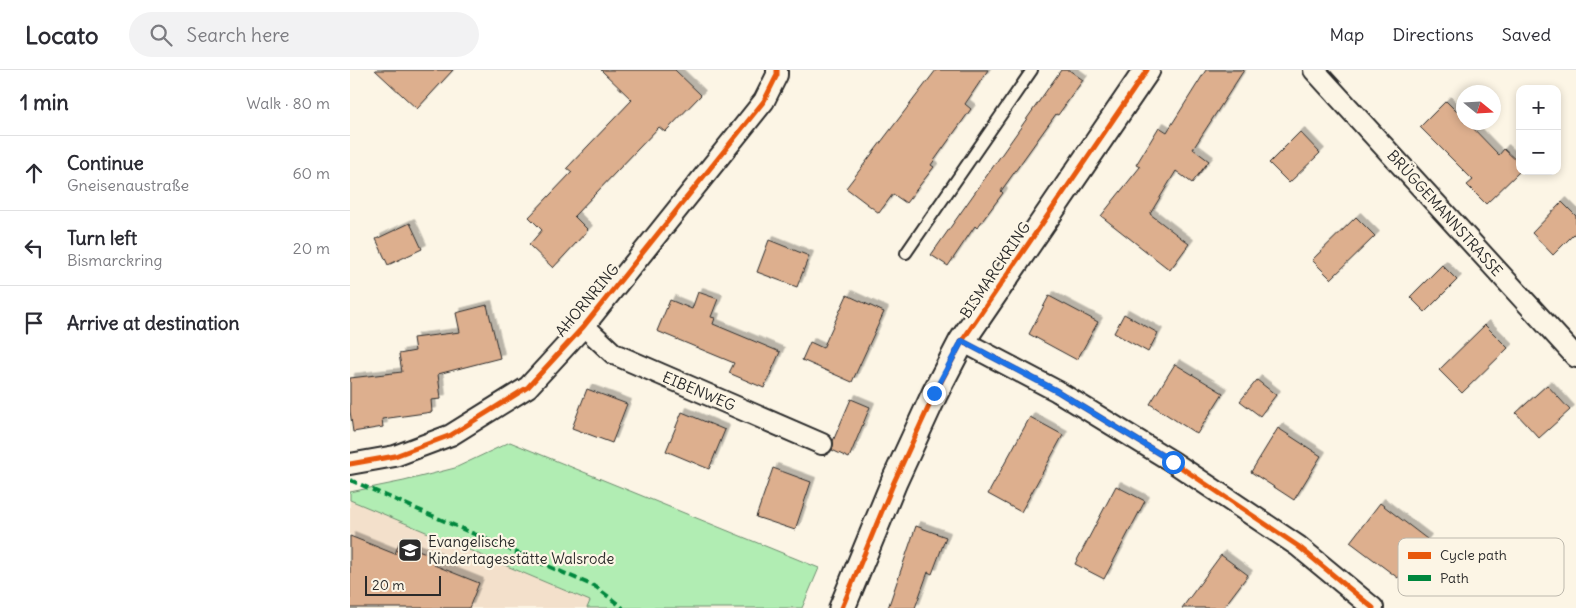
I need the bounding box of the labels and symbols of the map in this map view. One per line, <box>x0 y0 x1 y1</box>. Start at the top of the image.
north arrow <box>1456 85 1501 130</box>
street label: BRÜGGEMANNSTRASSE <box>1383 146 1507 280</box>
street label: BISMARCKRING <box>956 218 1034 322</box>
street label: AHORNRING <box>551 260 623 340</box>
street label: EIBENWEG <box>660 367 739 415</box>
route end <box>923 382 946 405</box>
route start <box>1162 451 1185 474</box>
place label: Evangelische Kindertagesstätte Walsrode <box>428 532 614 568</box>
school or university icon: Evangelische Kindertagesstätte Walsrode <box>397 537 423 563</box>
legend <box>1398 538 1564 596</box>
text: Cycle path <box>1440 546 1507 564</box>
text: Path <box>1440 569 1469 587</box>
scale bar <box>365 573 441 596</box>

